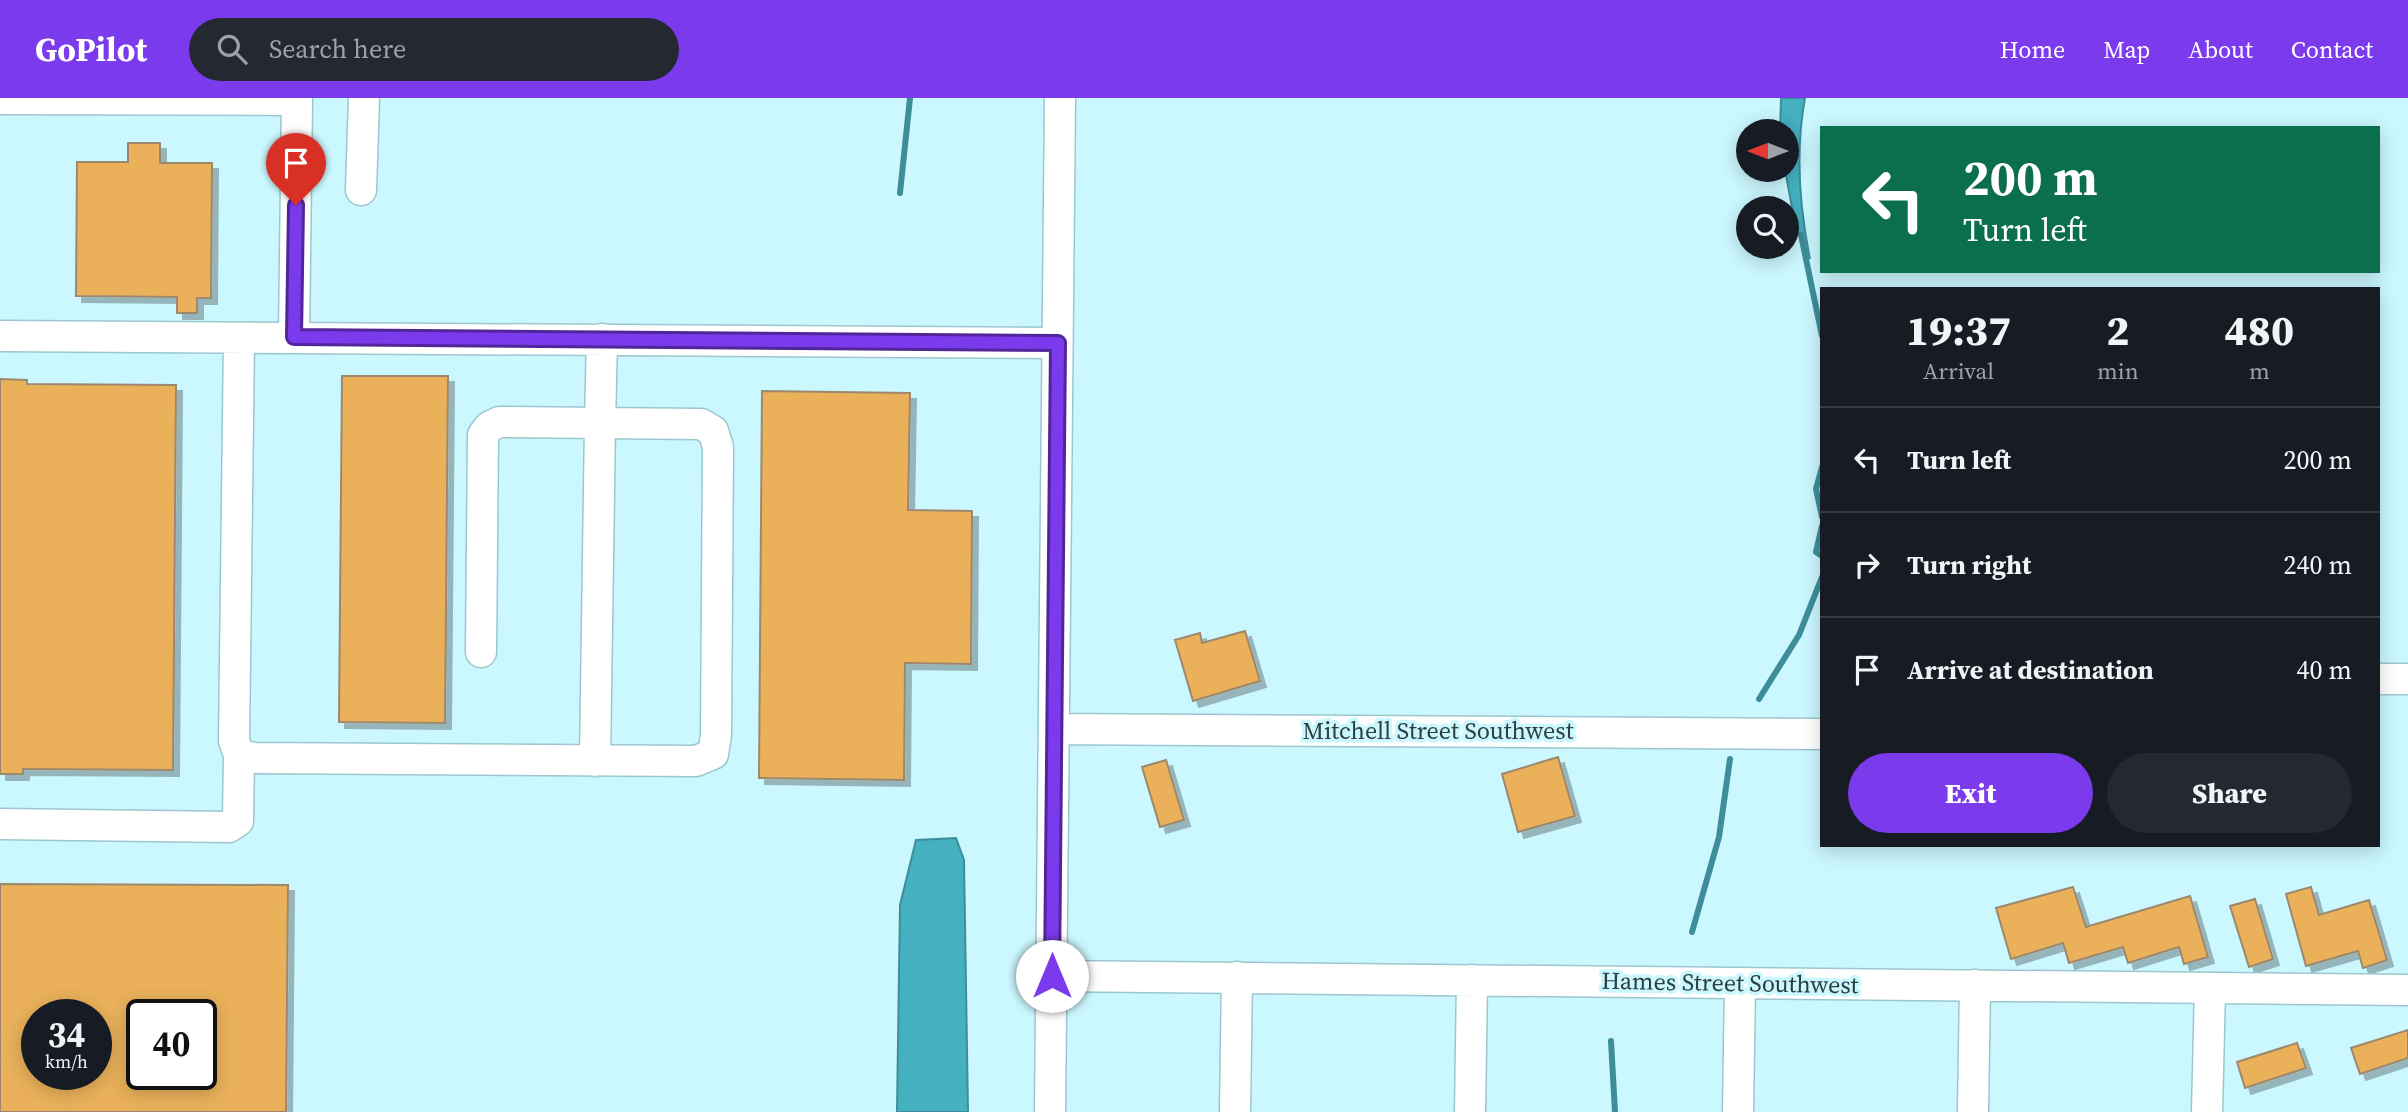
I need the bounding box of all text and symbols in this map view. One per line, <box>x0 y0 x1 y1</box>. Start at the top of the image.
search box <box>189 18 679 81</box>
text: GoPilot <box>35 27 147 72</box>
icon: search <box>213 30 251 68</box>
text: Search here <box>269 31 406 67</box>
text: Home <box>2000 33 2065 66</box>
text: Map <box>2103 33 2150 66</box>
text: About <box>2188 33 2253 66</box>
text: Contact <box>2291 33 2373 66</box>
north arrow <box>1736 119 1799 182</box>
map controls <box>1736 119 1799 259</box>
pin <box>266 133 326 205</box>
icon: arrive <box>277 144 315 182</box>
text: 200 m <box>1963 144 2098 211</box>
icon: left <box>1848 154 1939 245</box>
button: search <box>1736 196 1799 259</box>
text: Turn left <box>1963 208 2087 252</box>
text: 19:37 <box>1906 301 2011 359</box>
text: 2 <box>2106 301 2129 359</box>
text: 480 <box>2225 301 2294 359</box>
text: Arrival <box>1923 355 1994 387</box>
text: min <box>2097 355 2139 387</box>
text: m <box>2249 355 2270 387</box>
icon: left <box>1848 441 1886 479</box>
text: Turn left <box>1907 442 2011 478</box>
text: 200 m <box>2284 442 2352 478</box>
icon: right <box>1848 546 1886 584</box>
text: Turn right <box>1907 547 2031 583</box>
text: 240 m <box>2284 547 2352 583</box>
icon: arrive <box>1848 651 1886 689</box>
text: Arrive at destination <box>1907 652 2154 688</box>
text: 40 m <box>2297 652 2352 688</box>
street label: Mitchell Street Southwest <box>1302 714 1574 747</box>
button: Exit <box>1848 753 2093 833</box>
button: Share <box>2107 753 2352 833</box>
position arrow <box>1015 939 1089 1013</box>
street label: Hames Street Southwest <box>1601 964 1859 1001</box>
speed limit sign: 40 <box>126 999 217 1090</box>
text: 34 <box>48 1011 85 1059</box>
text: km/h <box>45 1049 88 1074</box>

